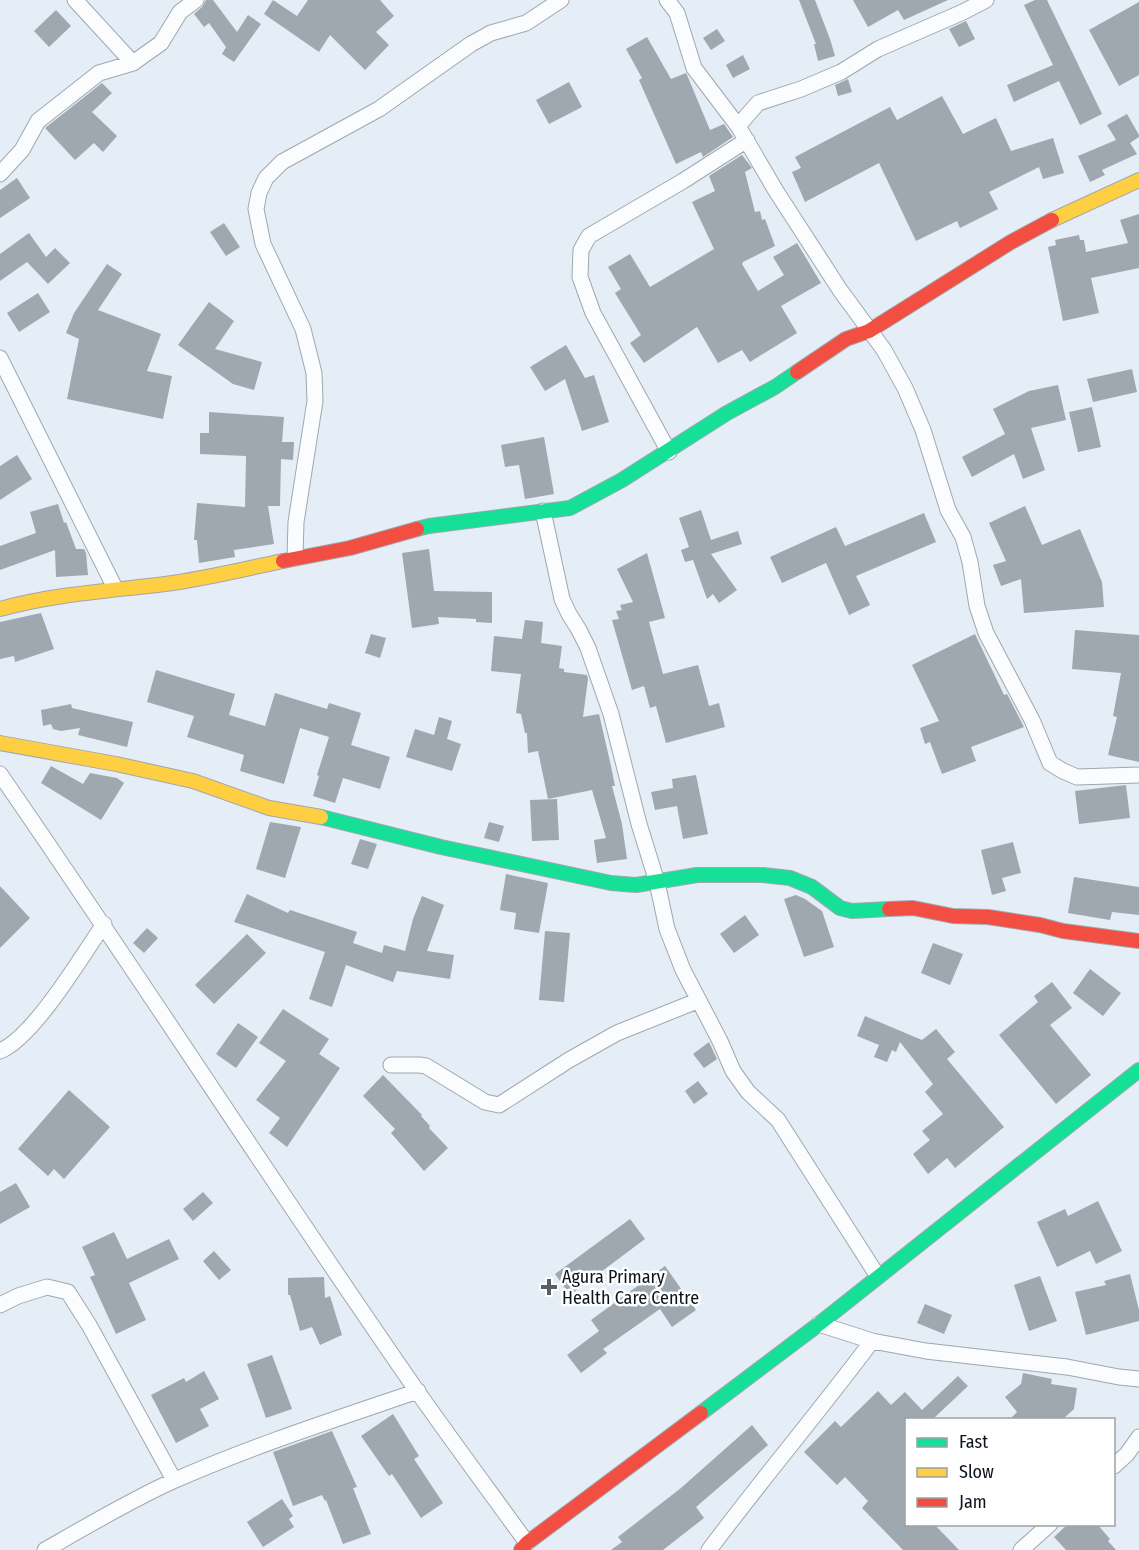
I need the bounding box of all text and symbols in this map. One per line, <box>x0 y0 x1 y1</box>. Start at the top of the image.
place label: Agura Primary Health Care Centre <box>562 1266 699 1309</box>
marker: Agura Primary Health Care Centre <box>540 1278 558 1296</box>
legend <box>905 1418 1115 1526</box>
text: Fast <box>959 1431 988 1453</box>
text: Slow <box>959 1461 994 1483</box>
text: Jam <box>959 1491 987 1513</box>

